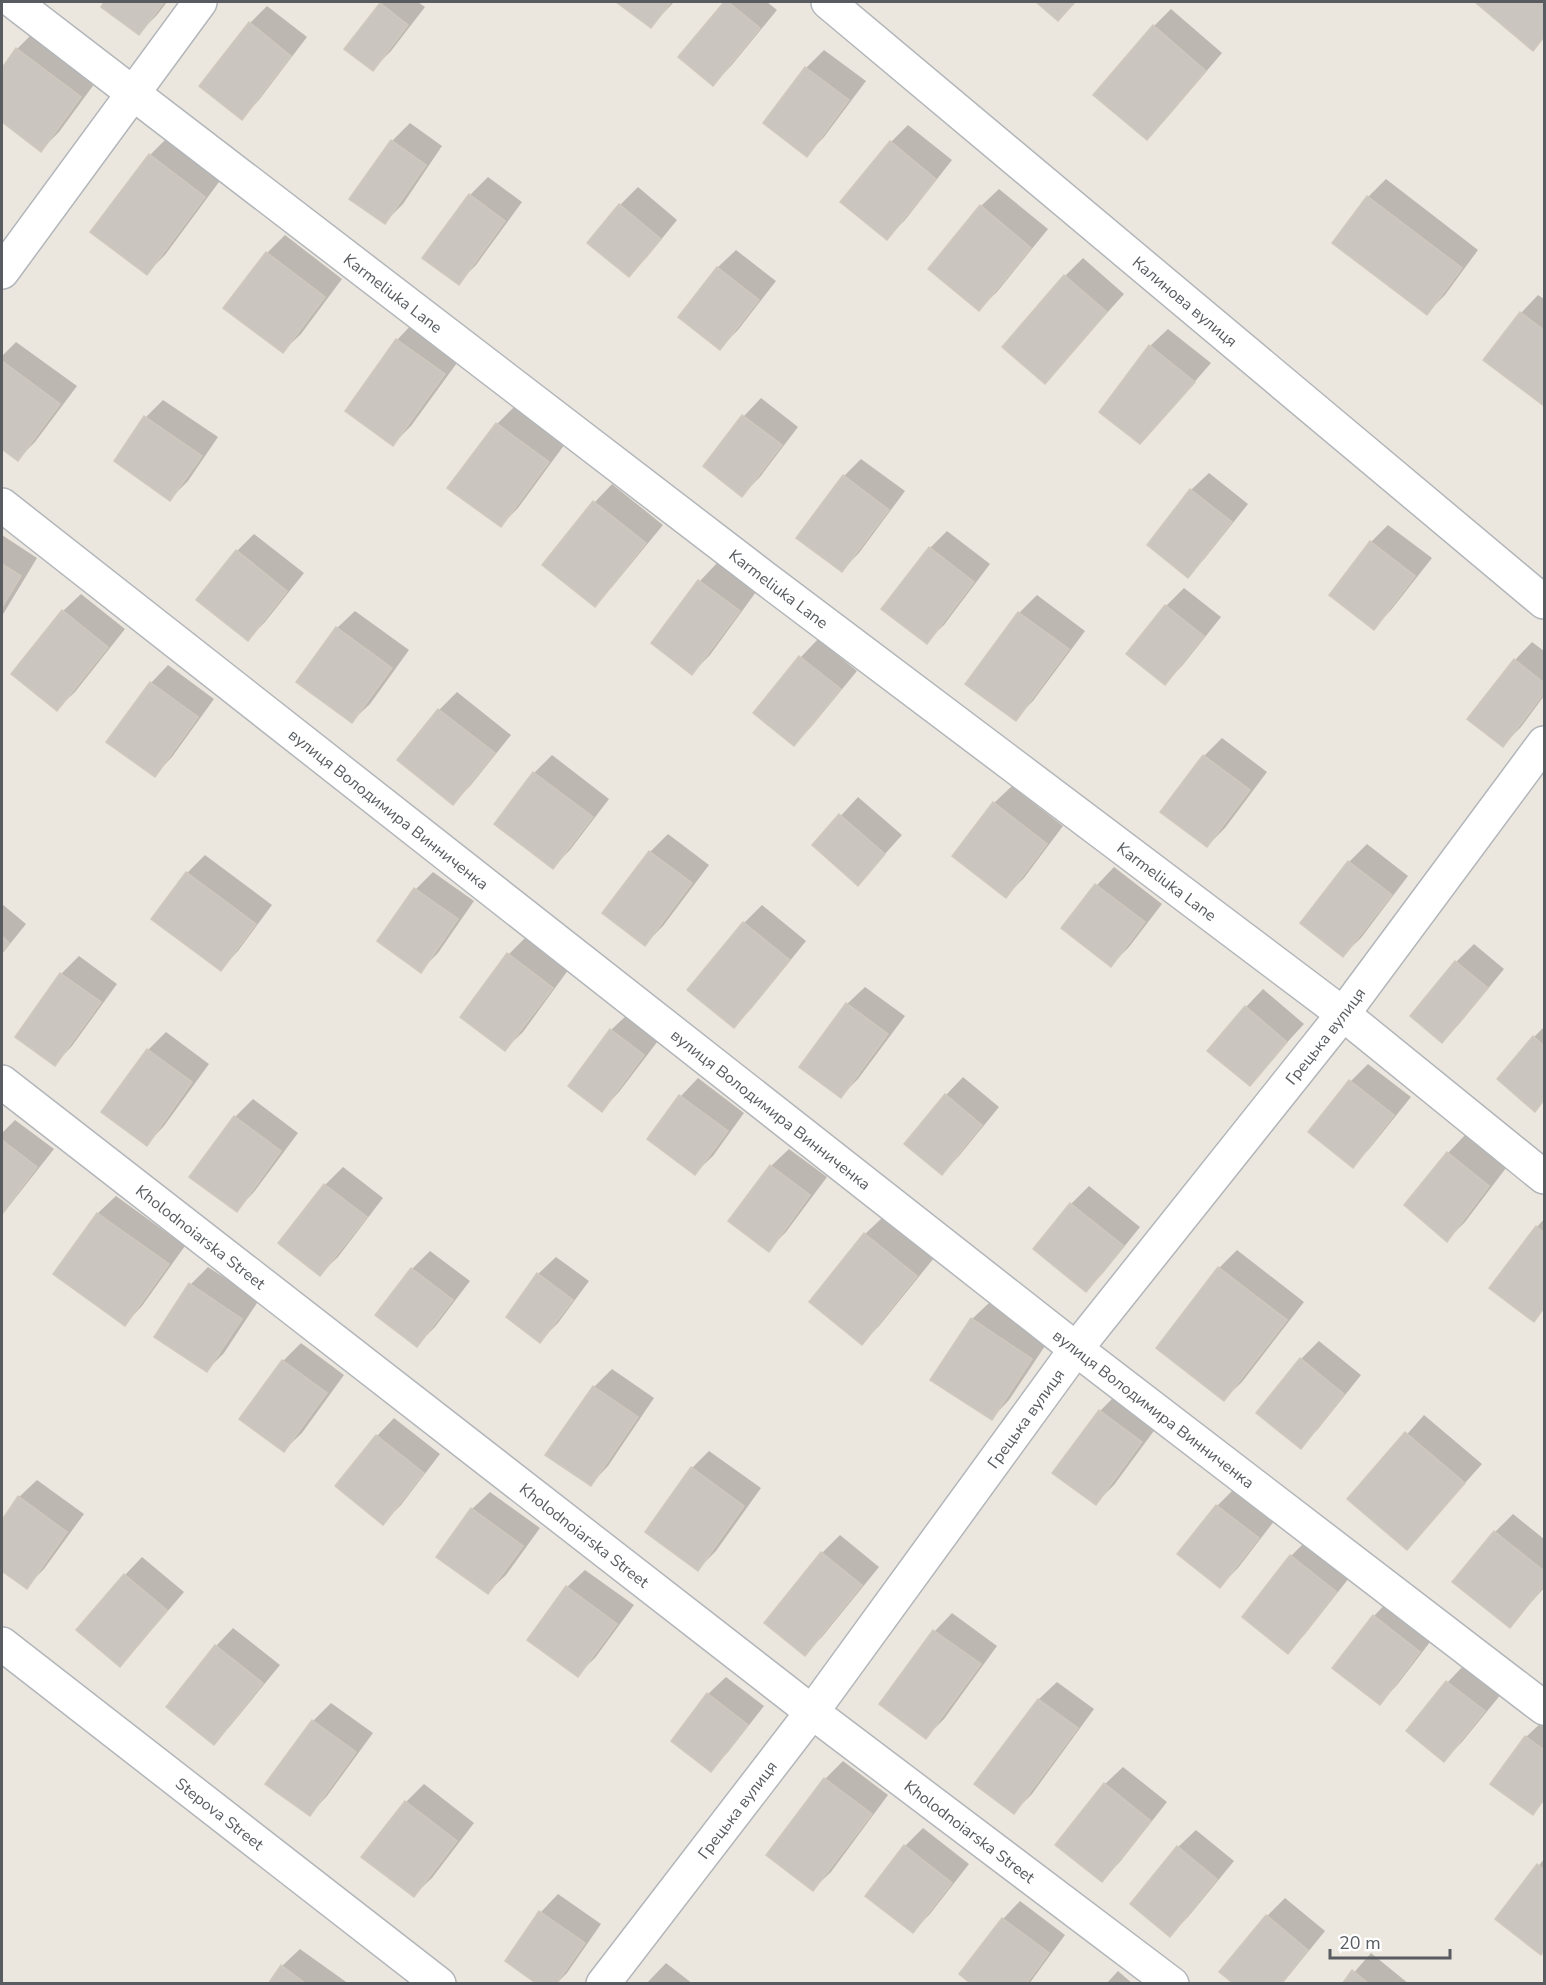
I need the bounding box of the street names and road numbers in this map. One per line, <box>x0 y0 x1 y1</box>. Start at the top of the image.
street label: Karmeliuka Lane <box>339 249 447 339</box>
street label: Калинова вулиця <box>1127 252 1242 353</box>
street label: Karmeliuka Lane <box>724 545 833 634</box>
street label: вулиця Володимира Винниченка <box>284 724 493 895</box>
street label: Karmeliuka Lane <box>1112 837 1221 927</box>
street label: Грецька вулиця <box>1281 983 1371 1090</box>
street label: вулиця Володимира Винниченка <box>666 1025 875 1196</box>
street label: Kholodnoiarska Street <box>131 1180 270 1295</box>
street label: вулиця Володимира Винниченка <box>1048 1325 1259 1494</box>
street label: Грецька вулиця <box>983 1365 1070 1473</box>
street label: Kholodnoiarska Street <box>515 1478 654 1594</box>
street label: Грецька вулиця <box>693 1757 783 1864</box>
street label: Stepova Street <box>170 1773 268 1856</box>
street label: Kholodnoiarska Street <box>899 1775 1040 1889</box>

